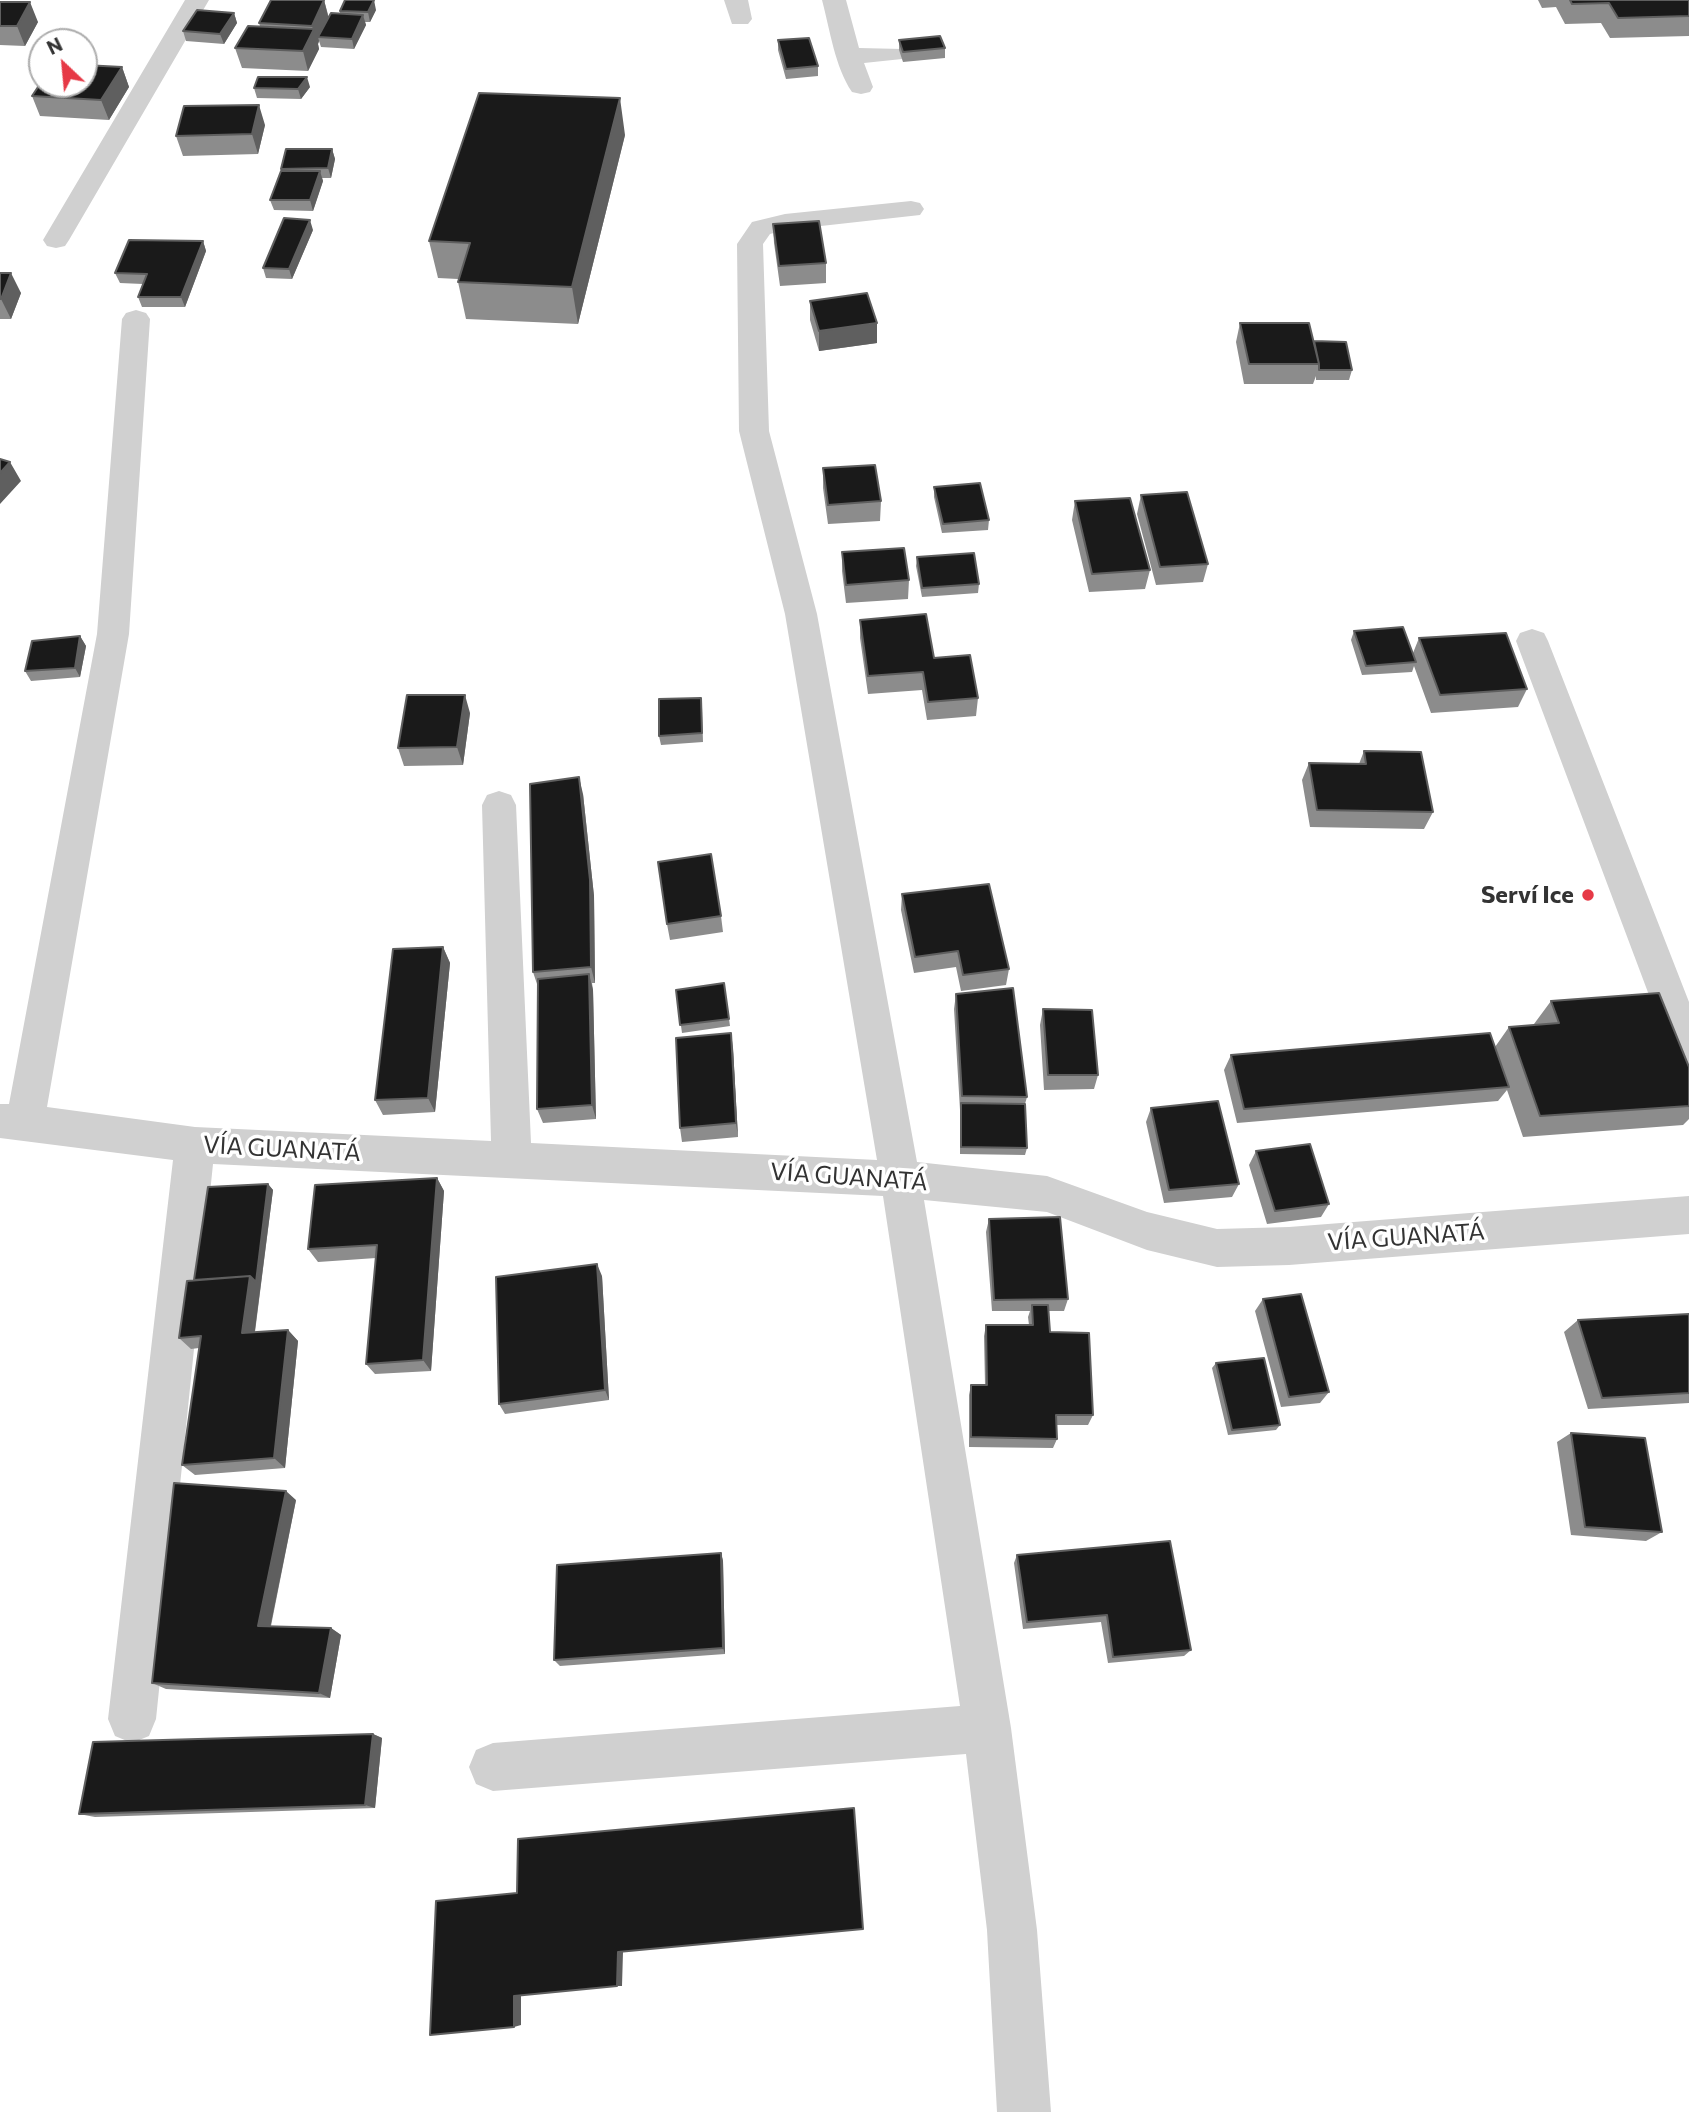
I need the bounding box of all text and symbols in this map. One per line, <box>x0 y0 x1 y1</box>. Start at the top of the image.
north arrow <box>28 28 98 98</box>
text: N <box>43 32 66 59</box>
place label: Serví Ice <box>1481 881 1574 909</box>
marker: Serví Ice <box>1580 887 1596 903</box>
street label: VÍA GUANATÁ <box>202 1130 362 1168</box>
street label: VÍA GUANATÁ <box>769 1157 929 1197</box>
street label: VÍA GUANATÁ <box>1326 1217 1486 1257</box>

